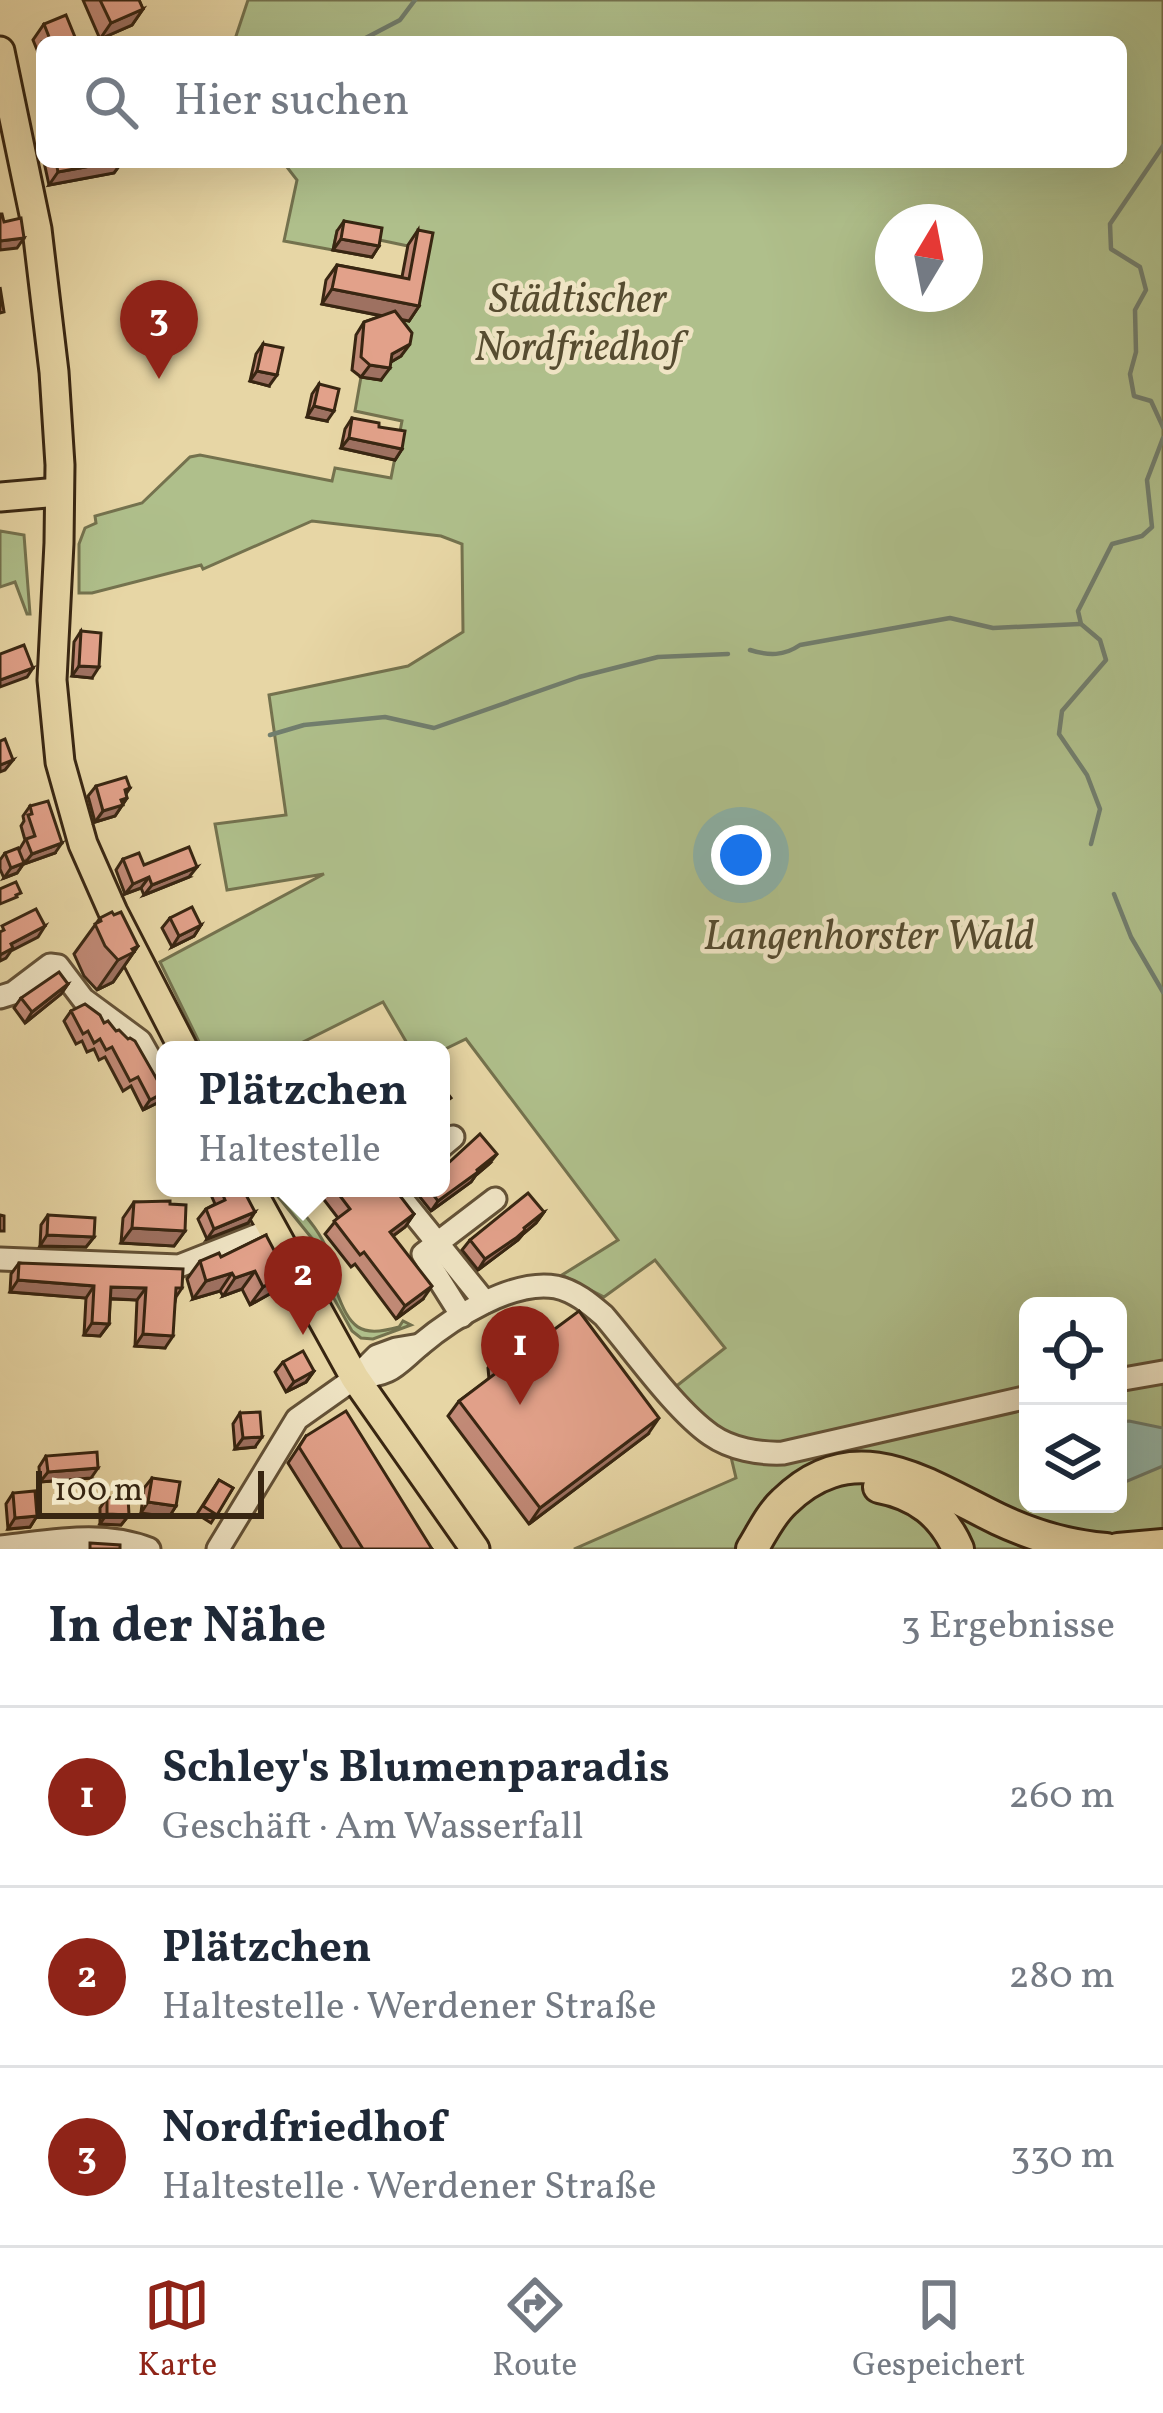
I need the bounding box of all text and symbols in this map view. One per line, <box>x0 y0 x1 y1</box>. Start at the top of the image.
search box <box>36 36 1127 168</box>
icon: search <box>78 69 144 135</box>
text: Hier suchen <box>174 71 409 134</box>
north arrow <box>875 204 983 312</box>
park label: Städtischer Nordfriedhof <box>474 272 690 379</box>
pin: 3 <box>120 280 198 379</box>
your location <box>711 825 771 885</box>
park label: Langenhorster Wald <box>703 909 1035 968</box>
popup <box>156 1041 450 1197</box>
text: Plätzchen <box>198 1061 408 1124</box>
text: Haltestelle <box>198 1124 381 1178</box>
pin: 2 <box>264 1236 342 1335</box>
map controls <box>1019 1297 1127 1513</box>
button: locate <box>1019 1297 1127 1405</box>
pin: 1 <box>481 1306 559 1405</box>
button: layers <box>1019 1405 1127 1513</box>
scale bar <box>36 1465 264 1518</box>
text: 100 m <box>54 1469 143 1515</box>
text: In der Nähe <box>48 1592 326 1663</box>
text: 3 Ergebnisse <box>901 1600 1115 1654</box>
text: Schley's Blumenparadis <box>162 1738 670 1801</box>
text: 1 <box>79 1770 95 1824</box>
text: 260 m <box>1009 1770 1115 1824</box>
text: Geschäft · Am Wasserfall <box>162 1801 584 1855</box>
text: Plätzchen <box>162 1918 372 1981</box>
text: 2 <box>77 1950 97 2004</box>
text: 280 m <box>1008 1950 1115 2004</box>
text: Haltestelle · Werdener Straße <box>162 1981 657 2035</box>
text: Nordfriedhof <box>162 2098 446 2161</box>
text: 3 <box>77 2130 97 2184</box>
text: 330 m <box>1010 2130 1115 2184</box>
text: Haltestelle · Werdener Straße <box>162 2161 657 2215</box>
tab: Karte <box>138 2272 217 2390</box>
tab: Route <box>492 2272 577 2390</box>
tab: Gespeichert <box>852 2272 1025 2390</box>

